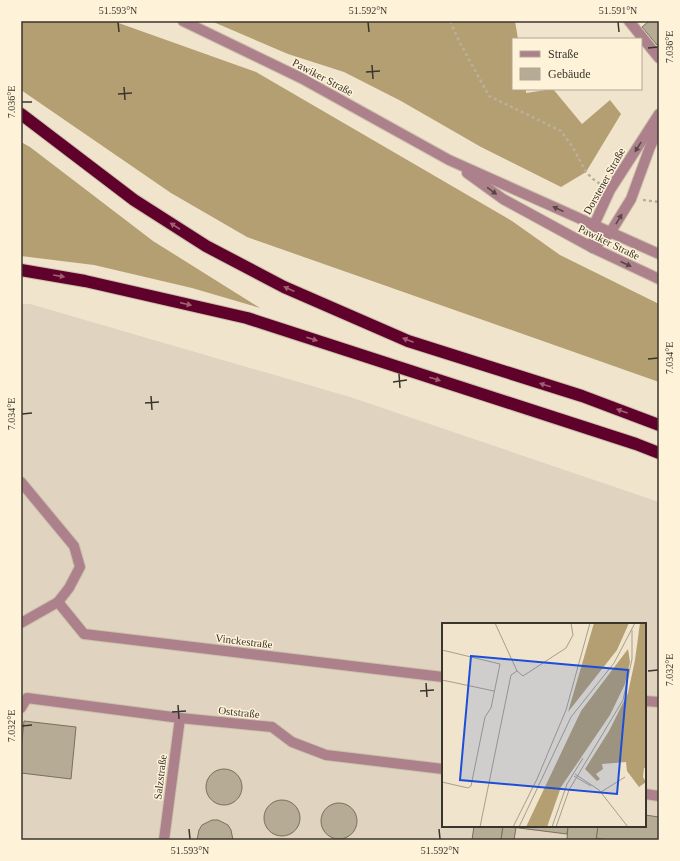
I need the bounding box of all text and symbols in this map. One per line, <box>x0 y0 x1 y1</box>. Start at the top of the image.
text: 51.593°N <box>99 5 137 16</box>
text: 51.592°N <box>349 5 387 16</box>
text: 51.591°N <box>599 5 637 16</box>
text: 7.036°E <box>664 31 675 63</box>
legend <box>512 38 642 90</box>
text: Straße <box>548 47 579 61</box>
street label: Pawiker Straße <box>291 56 355 98</box>
text: Gebäude <box>548 67 591 81</box>
text: 7.036°E <box>6 86 17 118</box>
one-way arrow <box>634 141 641 153</box>
street label: Dorstener Straße <box>581 146 627 216</box>
one-way arrow <box>487 187 497 195</box>
one-way arrow <box>553 206 564 212</box>
one-way arrow <box>615 213 622 225</box>
one-way arrow <box>170 222 180 230</box>
street label: Pawiker Straße <box>576 222 642 262</box>
one-way arrow <box>620 261 631 267</box>
one-way arrow <box>53 274 66 280</box>
one-way arrow <box>283 286 294 292</box>
one-way arrow <box>181 301 193 307</box>
one-way arrow <box>306 336 318 342</box>
one-way arrow <box>402 337 414 343</box>
text: 7.034°E <box>664 342 675 374</box>
one-way arrow <box>430 376 442 382</box>
one-way arrow <box>539 381 551 387</box>
text: 7.034°E <box>6 398 17 430</box>
one-way arrow <box>616 408 628 414</box>
inset map <box>442 623 646 827</box>
street label: Vinckestraße <box>215 632 273 650</box>
text: 7.032°E <box>664 654 675 686</box>
street label: Oststraße <box>218 704 260 720</box>
text: 7.032°E <box>6 710 17 742</box>
street label: Salzstraße <box>151 754 169 800</box>
text: 51.593°N <box>171 845 209 856</box>
text: 51.592°N <box>421 845 459 856</box>

